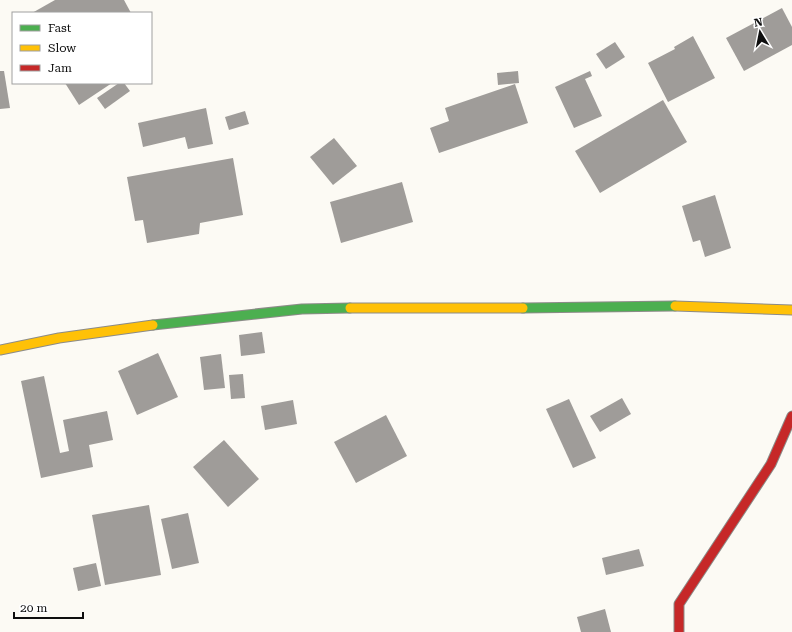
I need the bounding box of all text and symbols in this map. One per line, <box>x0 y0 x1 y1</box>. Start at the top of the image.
legend <box>12 12 152 84</box>
north arrow <box>740 12 780 52</box>
text: N <box>753 15 764 30</box>
text: Fast <box>48 21 72 35</box>
text: Slow <box>48 41 76 55</box>
text: Jam <box>48 61 72 75</box>
scale bar <box>14 594 83 620</box>
text: 20 m <box>20 601 47 615</box>

